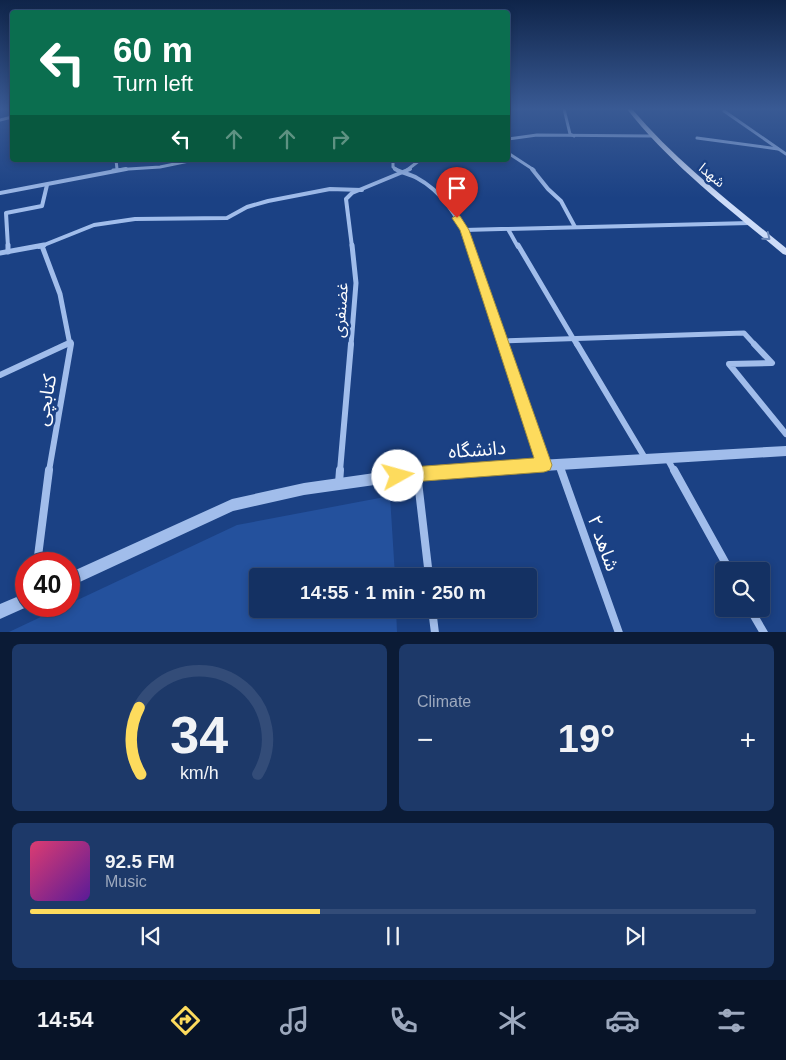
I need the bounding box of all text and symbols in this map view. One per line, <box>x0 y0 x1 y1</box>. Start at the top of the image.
icon: left <box>30 30 95 95</box>
text: 60 m <box>113 30 193 69</box>
text: Turn left <box>113 71 193 96</box>
icon: left <box>167 125 195 153</box>
icon: ahead <box>220 125 248 153</box>
icon: ahead <box>273 125 301 153</box>
icon: right <box>326 125 354 153</box>
street label: شهدا <box>695 160 728 191</box>
pin <box>436 167 478 218</box>
icon: arrive <box>443 174 471 202</box>
one-way arrow <box>762 231 771 240</box>
street label: غضنفری <box>330 282 352 338</box>
street label: کتابچی <box>31 372 63 428</box>
street label: دانشگاه <box>448 437 507 462</box>
position arrow <box>371 449 423 501</box>
street label: شاهد ۲ <box>584 513 623 574</box>
speed limit sign: 40 <box>15 552 80 617</box>
map controls <box>715 562 770 617</box>
button: search <box>715 562 770 617</box>
text: 14:55 · 1 min · 250 m <box>300 582 486 603</box>
text: Climate <box>417 693 471 710</box>
text: 34 <box>171 706 228 764</box>
text: 19° <box>558 718 615 760</box>
text: − <box>417 724 433 755</box>
text: + <box>740 724 756 755</box>
text: km/h <box>180 763 219 783</box>
text: 92.5 FM <box>105 851 175 872</box>
text: Music <box>105 873 147 890</box>
icon: previous <box>137 922 165 950</box>
icon: pause <box>379 922 407 950</box>
icon: next <box>621 922 649 950</box>
icon: directions <box>168 1003 203 1038</box>
icon: music <box>277 1003 312 1038</box>
icon: phone <box>386 1003 421 1038</box>
icon: climate <box>495 1003 530 1038</box>
icon: car <box>605 1003 640 1038</box>
icon: filters <box>714 1003 749 1038</box>
text: 14:54 <box>37 1007 93 1032</box>

